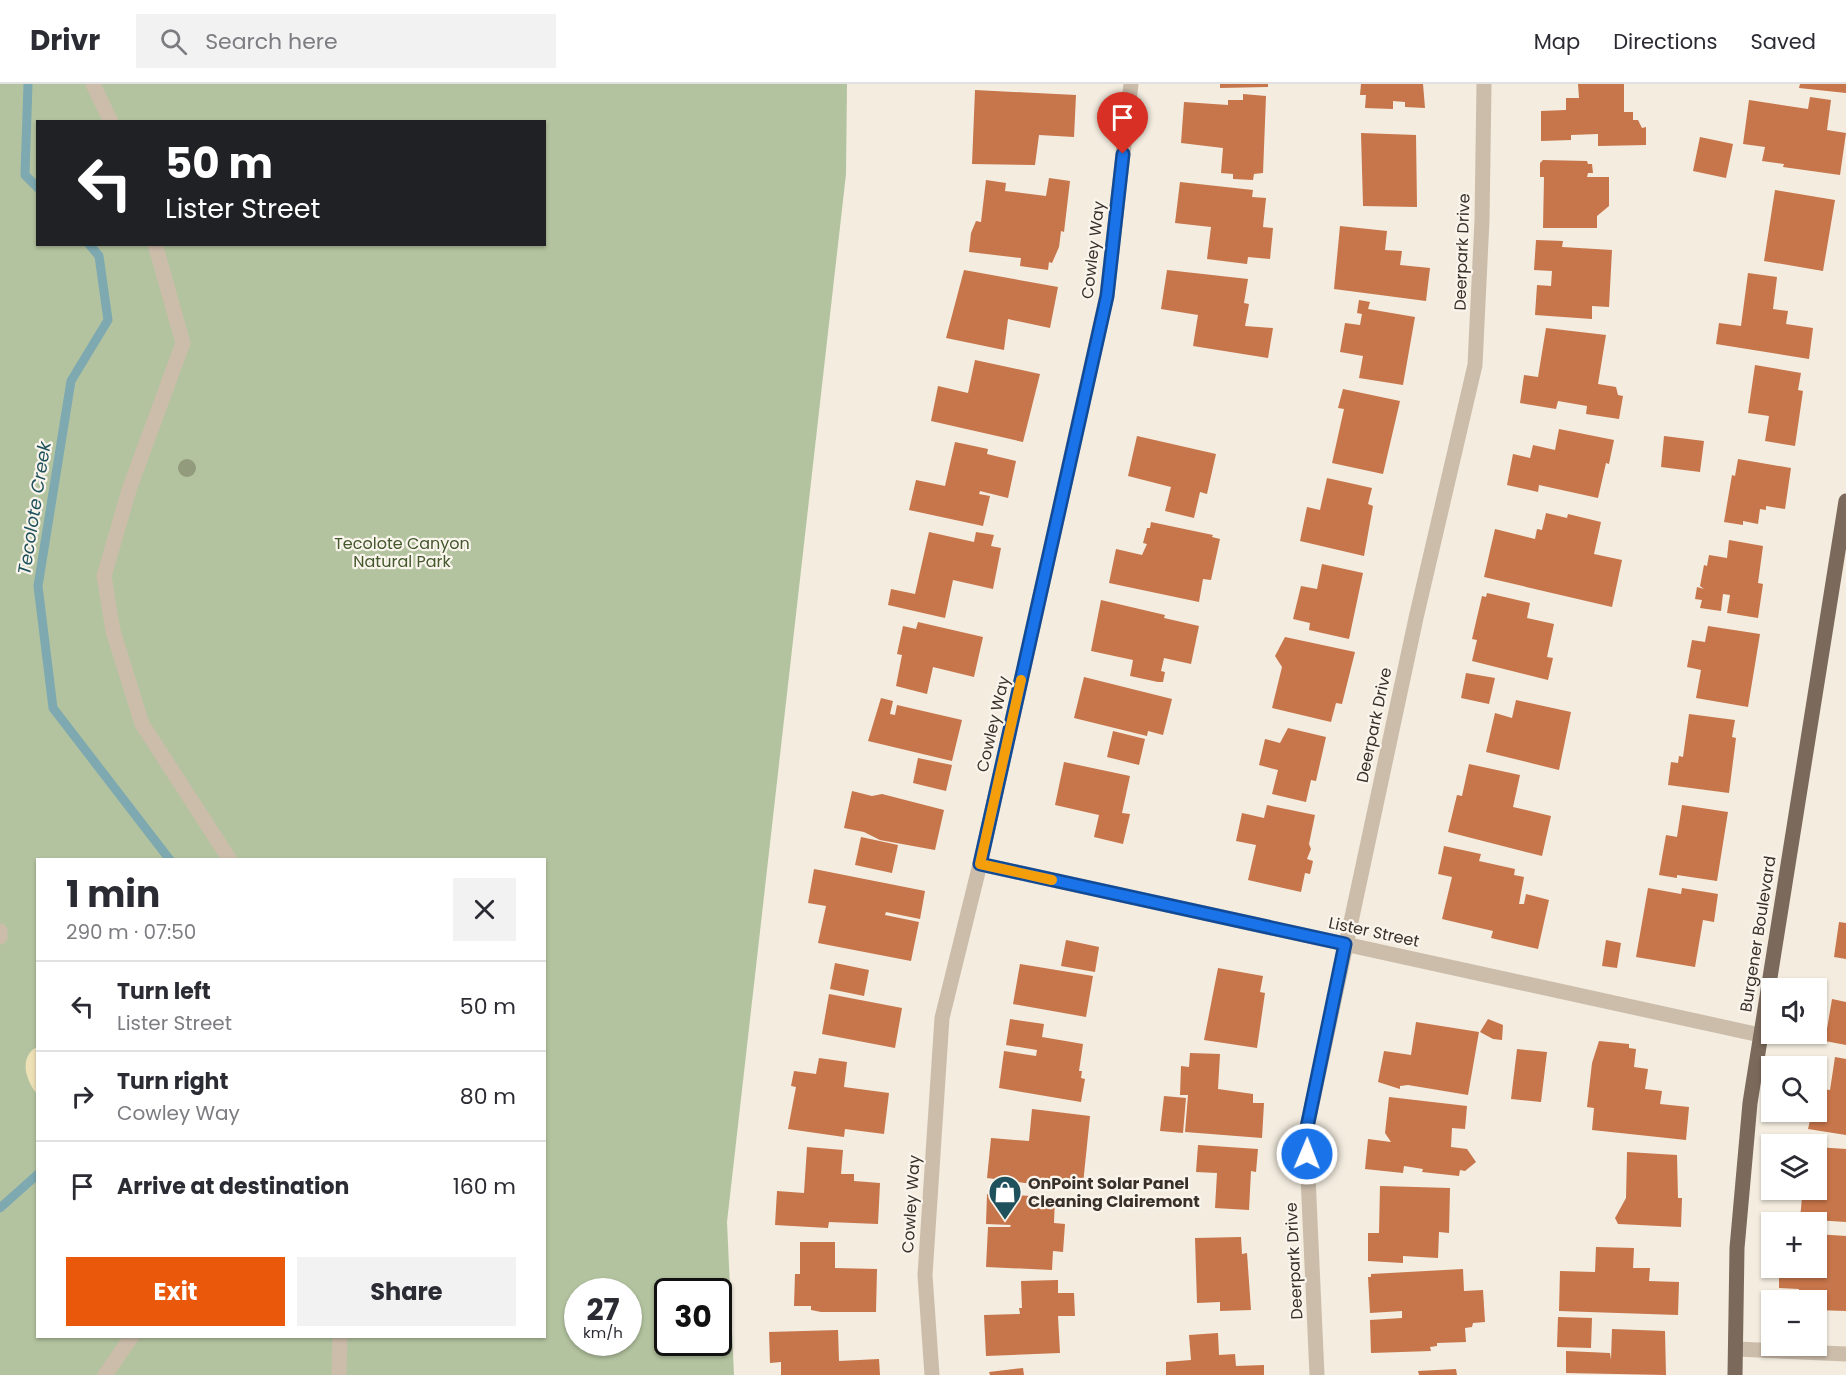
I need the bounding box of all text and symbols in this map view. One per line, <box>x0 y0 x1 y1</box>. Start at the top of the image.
search box <box>136 14 556 68</box>
text: Drivr <box>30 21 100 60</box>
icon: search <box>157 25 190 58</box>
text: Search here <box>205 26 338 57</box>
text: Map <box>1534 27 1580 56</box>
text: Directions <box>1613 27 1717 56</box>
text: Saved <box>1750 27 1816 56</box>
pin <box>1097 92 1148 154</box>
icon: arrive <box>1106 101 1139 134</box>
text: 50 m <box>165 134 273 193</box>
icon: left <box>66 144 144 222</box>
text: Lister Street <box>165 190 320 227</box>
street label: Deerpark Drive <box>1448 193 1476 311</box>
street label: Cowley Way <box>1076 200 1110 300</box>
water label: Tecolote Creek <box>11 439 57 576</box>
park label: Tecolote Canyon Natural Park <box>334 532 470 573</box>
street label: Deerpark Drive <box>1351 665 1397 785</box>
street label: Cowley Way <box>971 674 1015 774</box>
street label: Burgener Boulevard <box>1734 854 1782 1014</box>
text: 1 min <box>66 869 160 920</box>
button: close <box>453 878 516 941</box>
street label: Lister Street <box>1327 911 1422 953</box>
text: 290 m · 07:50 <box>66 918 196 946</box>
text: Turn left <box>117 976 211 1007</box>
map controls <box>1761 978 1827 1356</box>
button: sound <box>1761 978 1827 1044</box>
icon: left <box>66 990 99 1023</box>
text: 50 m <box>460 991 516 1022</box>
text: Lister Street <box>117 1009 232 1037</box>
button: search <box>1761 1056 1827 1122</box>
text: Turn right <box>117 1066 228 1097</box>
icon: right <box>66 1080 99 1113</box>
text: 80 m <box>460 1081 516 1112</box>
text: Cowley Way <box>117 1099 240 1127</box>
position arrow <box>1275 1122 1339 1186</box>
button: layers <box>1761 1134 1827 1200</box>
street label: Cowley Way <box>896 1154 926 1254</box>
icon: arrive <box>66 1170 99 1203</box>
text: Arrive at destination <box>117 1171 349 1202</box>
text: 160 m <box>453 1171 516 1202</box>
place label: OnPoint Solar Panel Cleaning Clairemont <box>1028 1172 1200 1213</box>
shop icon: OnPoint Solar Panel Cleaning Clairemont <box>987 1174 1023 1221</box>
street label: Deerpark Drive <box>1279 1202 1309 1320</box>
button: + <box>1761 1212 1827 1278</box>
button: Exit <box>66 1257 285 1326</box>
button: Share <box>297 1257 516 1326</box>
speed limit sign: 30 <box>654 1278 732 1356</box>
text: 27 <box>586 1288 620 1331</box>
button: − <box>1761 1290 1827 1356</box>
text: km/h <box>583 1322 623 1343</box>

